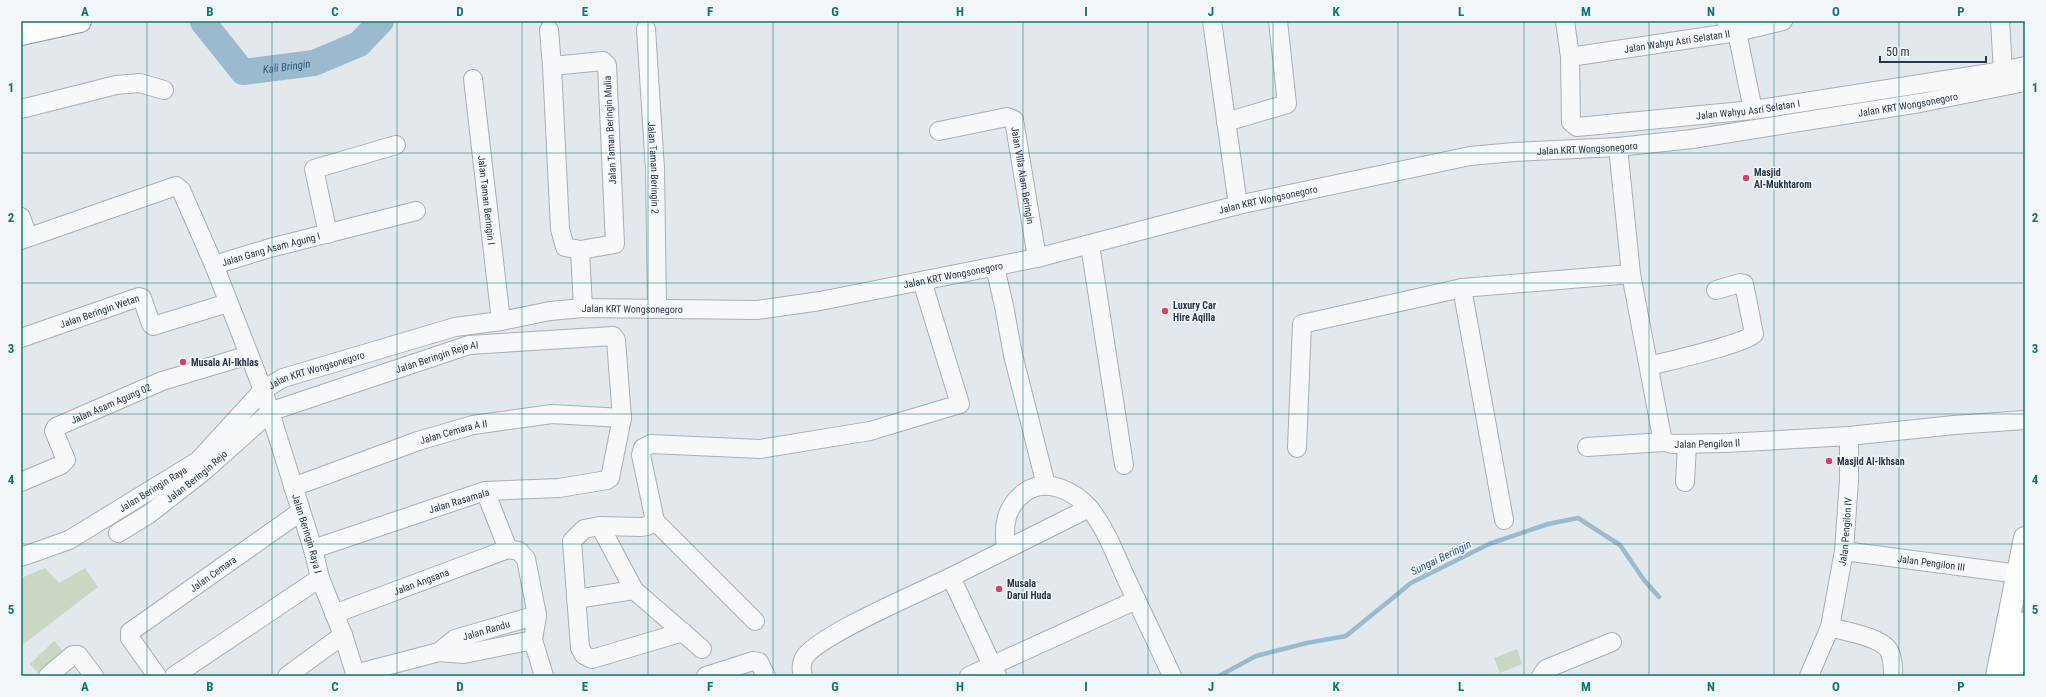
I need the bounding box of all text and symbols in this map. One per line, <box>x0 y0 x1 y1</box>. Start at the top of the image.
text: A <box>81 4 89 19</box>
text: B <box>206 4 214 19</box>
text: C <box>331 4 339 19</box>
text: D <box>456 4 464 19</box>
text: E <box>582 4 589 19</box>
text: F <box>707 4 713 19</box>
text: G <box>831 4 839 19</box>
text: H <box>956 4 964 19</box>
text: I <box>1084 4 1088 19</box>
text: J <box>1208 4 1214 19</box>
text: K <box>1332 4 1340 19</box>
text: L <box>1458 4 1464 19</box>
text: M <box>1581 4 1591 19</box>
text: N <box>1707 4 1715 19</box>
text: O <box>1832 4 1840 19</box>
text: P <box>1957 4 1965 19</box>
street label: Jalan Wahyu Asri Selatan II <box>1623 28 1731 54</box>
scale bar <box>1880 38 1986 64</box>
text: 50 m <box>1886 45 1910 59</box>
water label: Kali Bringin <box>262 57 311 76</box>
street label: Jalan Taman Beringin Mulia <box>602 75 618 185</box>
text: 1 <box>8 80 14 95</box>
text: 1 <box>2032 80 2038 95</box>
street label: Jalan KRT Wongsonegoro <box>1857 90 1959 118</box>
street label: Jalan Wahyu Asri Selatan I <box>1695 97 1801 121</box>
street label: Jalan Taman Beringin 2 <box>646 121 661 214</box>
street label: Jalan Villa Alam Beringin <box>1010 126 1037 225</box>
street label: Jalan KRT Wongsonegoro <box>1536 139 1638 156</box>
street label: Jalan Taman Beringin I <box>476 155 498 245</box>
place label: Masjid Al-Mukhtarom <box>1754 167 1812 190</box>
marker: Masjid Al-Mukhtarom <box>1741 173 1751 183</box>
street label: Jalan KRT Wongsonegoro <box>1217 183 1318 215</box>
text: 2 <box>8 210 15 225</box>
text: 2 <box>2032 210 2039 225</box>
street label: Jalan Gang Asam Agung I <box>220 230 321 268</box>
street label: Jalan KRT Wongsonegoro <box>902 259 1004 290</box>
street label: Jalan Beringin Wetan <box>58 292 141 330</box>
place label: Luxury Car Hire Aqilla <box>1173 300 1217 323</box>
street label: Jalan KRT Wongsonegoro <box>582 302 683 315</box>
marker: Luxury Car Hire Aqilla <box>1160 306 1170 316</box>
street label: Jalan Beringin Rejo AI <box>394 339 479 375</box>
text: 3 <box>8 341 14 356</box>
text: 3 <box>2032 341 2038 356</box>
street label: Jalan KRT Wongsonegoro <box>266 349 366 391</box>
marker: Musala Al-Ikhlas <box>178 357 188 367</box>
place label: Musala Al-Ikhlas <box>191 357 259 368</box>
street label: Jalan Asam Agung 02 <box>69 381 153 426</box>
street label: Jalan Cemara A II <box>418 418 488 446</box>
street label: Jalan Pengilon II <box>1674 437 1740 449</box>
street label: Jalan Beringin Rejo <box>163 448 229 504</box>
marker: Masjid Al-Ikhsan <box>1824 456 1834 466</box>
place label: Masjid Al-Ikhsan <box>1837 456 1905 467</box>
street label: Jalan Beringin Raya <box>117 464 189 514</box>
text: 4 <box>8 472 15 487</box>
text: 4 <box>2032 472 2039 487</box>
street label: Jalan Rasamala <box>427 487 491 515</box>
street label: Jalan Beringin Raya I <box>290 492 324 574</box>
street label: Jalan Pengilon IV <box>1836 497 1853 567</box>
water label: Sungai Beringin <box>1409 538 1473 578</box>
street label: Jalan Cemara <box>188 553 238 594</box>
street label: Jalan Pengilon III <box>1897 553 1966 572</box>
street label: Jalan Angsana <box>392 566 451 597</box>
place label: Musala Darul Huda <box>1007 578 1051 601</box>
marker: Musala Darul Huda <box>994 584 1004 594</box>
text: 5 <box>8 602 15 617</box>
text: 5 <box>2032 602 2039 617</box>
street label: Jalan Randu <box>461 618 511 642</box>
text: A <box>81 679 89 694</box>
text: B <box>206 679 214 694</box>
text: C <box>331 679 339 694</box>
text: D <box>456 679 464 694</box>
text: E <box>582 679 589 694</box>
text: F <box>707 679 713 694</box>
text: G <box>831 679 839 694</box>
text: H <box>956 679 964 694</box>
text: I <box>1084 679 1088 694</box>
text: J <box>1208 679 1214 694</box>
text: K <box>1332 679 1340 694</box>
text: L <box>1458 679 1464 694</box>
text: M <box>1581 679 1591 694</box>
text: N <box>1707 679 1715 694</box>
text: O <box>1832 679 1840 694</box>
text: P <box>1957 679 1965 694</box>

